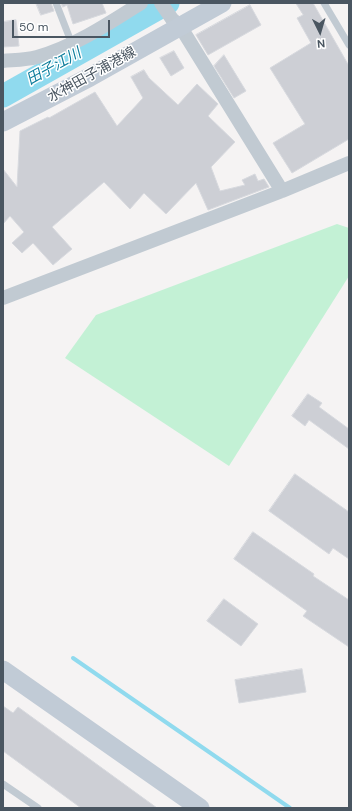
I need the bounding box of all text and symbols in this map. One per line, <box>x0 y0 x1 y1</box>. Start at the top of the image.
scale bar <box>14 12 112 38</box>
north arrow <box>300 12 340 52</box>
text: 50 m <box>19 19 48 35</box>
text: N <box>316 37 326 51</box>
street label: 水神田子浦港線 <box>45 44 139 106</box>
water label: 田子江川 <box>23 45 85 89</box>

